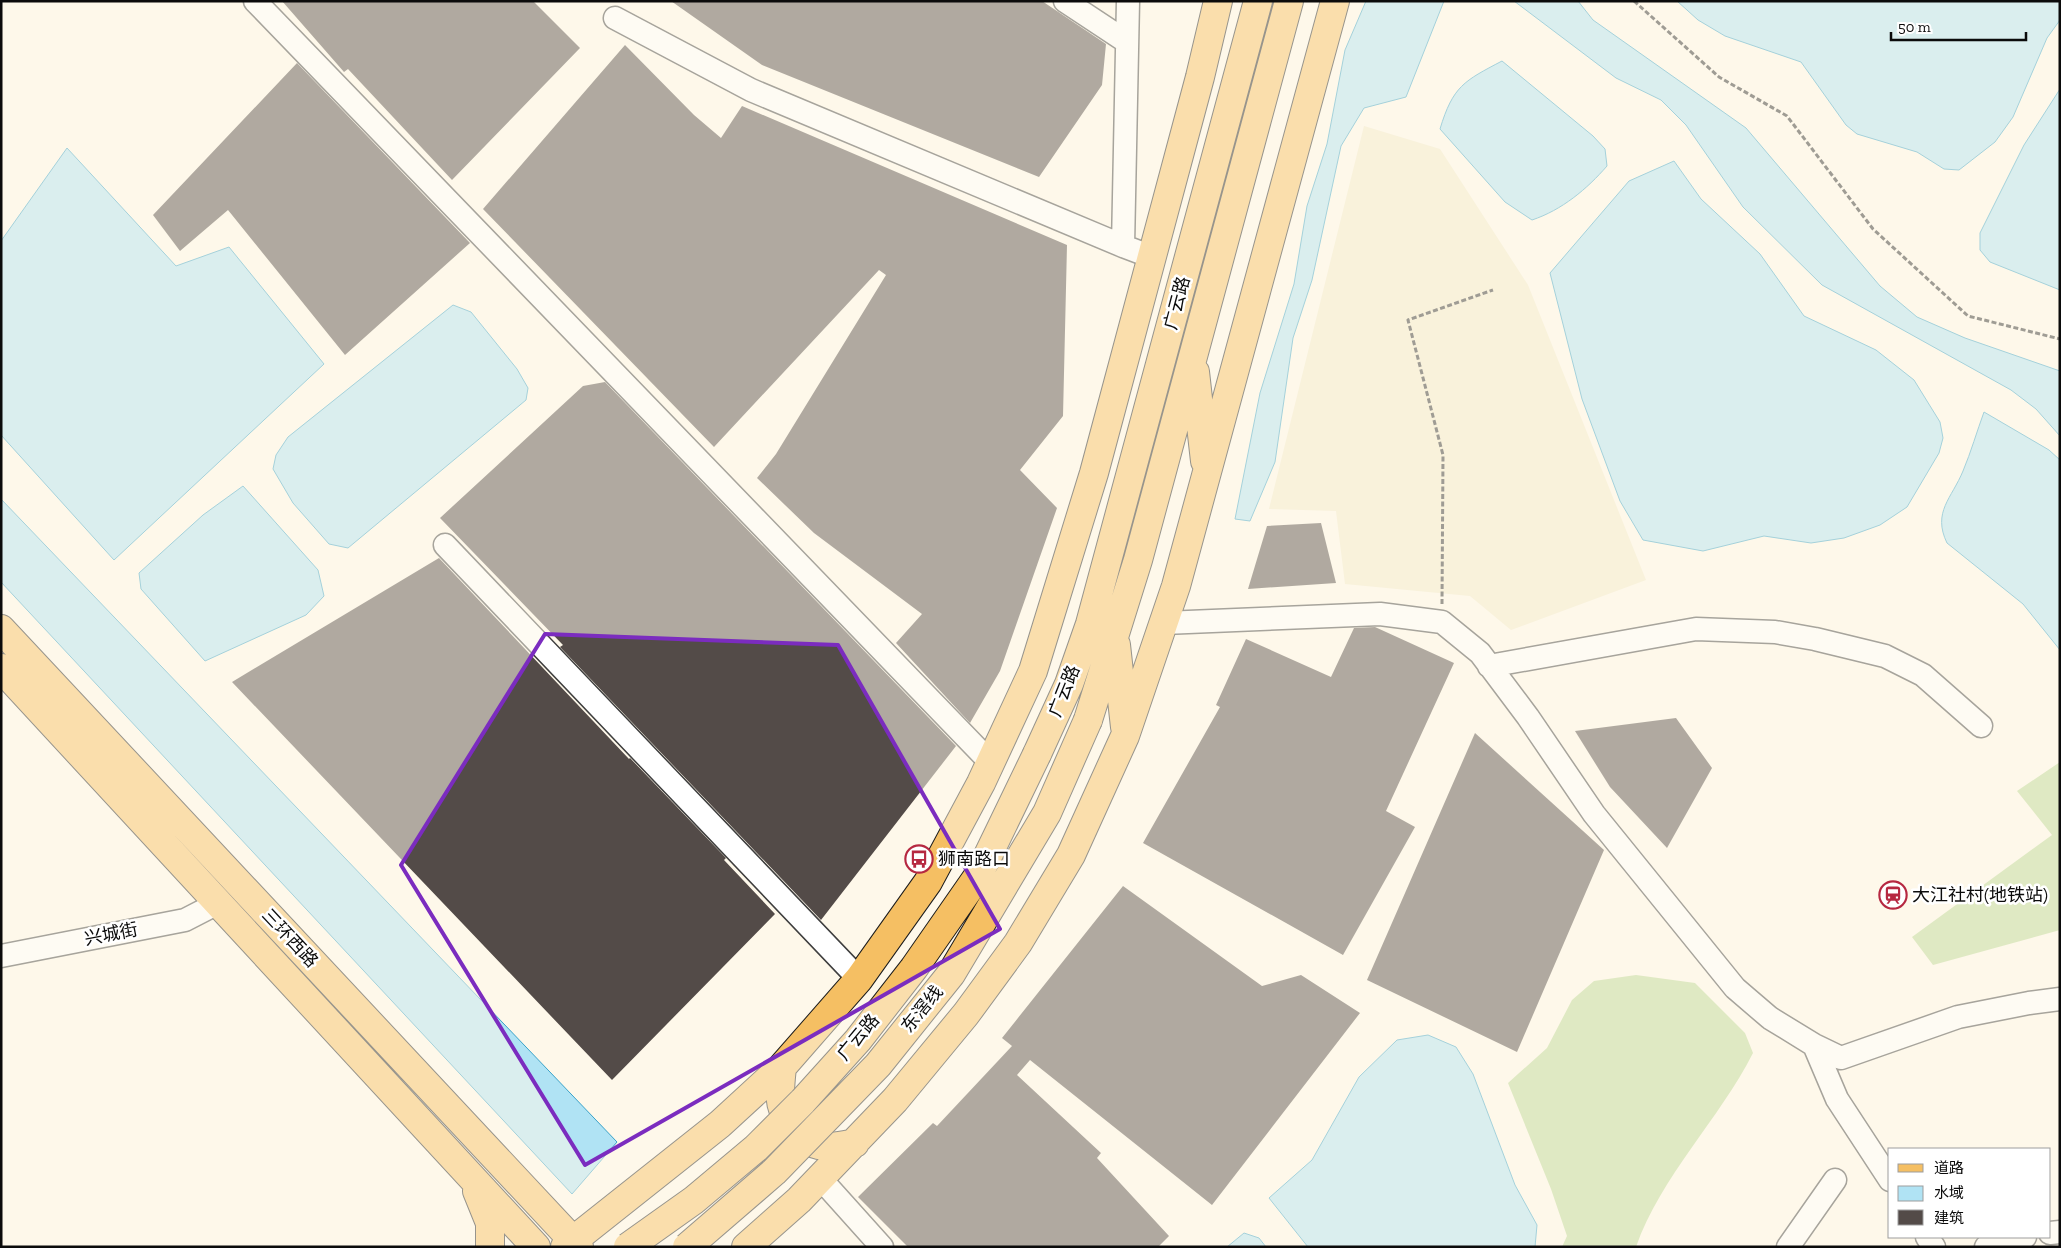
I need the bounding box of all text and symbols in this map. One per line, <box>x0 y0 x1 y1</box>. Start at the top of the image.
scale bar <box>1891 10 2026 42</box>
text: 50 m <box>1898 18 1931 36</box>
street label: 广云路 <box>1159 274 1195 332</box>
street label: 广云路 <box>1044 662 1084 720</box>
bus stop icon: 狮南路口 <box>904 844 934 874</box>
place label: 狮南路口 <box>938 848 1010 870</box>
station icon: 大江社村(地铁站) <box>1878 880 1908 910</box>
place label: 大江社村(地铁站) <box>1912 884 2048 906</box>
street label: 三环西路 <box>257 904 323 972</box>
street label: 兴城街 <box>82 918 140 950</box>
street label: 东滘线 <box>896 981 948 1037</box>
street label: 广云路 <box>832 1009 884 1065</box>
legend <box>1888 1148 2051 1238</box>
text: 道路 <box>1934 1159 1964 1177</box>
text: 水域 <box>1934 1184 1964 1202</box>
text: 建筑 <box>1934 1209 1964 1227</box>

